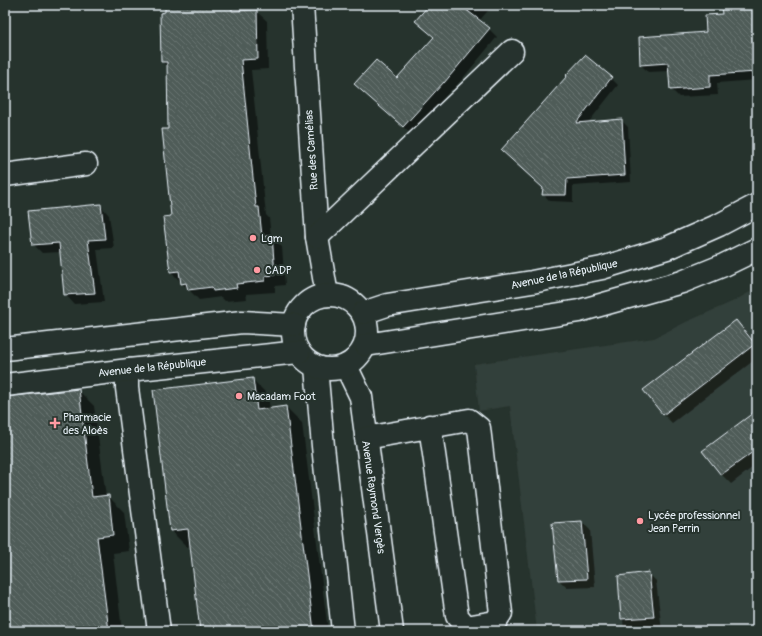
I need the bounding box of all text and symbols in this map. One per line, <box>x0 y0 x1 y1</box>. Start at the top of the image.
street label: Rue des Camélias <box>302 109 321 190</box>
place label: Lgm <box>261 232 283 245</box>
marker: Lgm <box>248 233 258 243</box>
street label: Avenue de la République <box>510 257 619 292</box>
place label: CADP <box>265 264 292 277</box>
marker: CADP <box>252 265 262 275</box>
street label: Avenue de la République <box>97 355 207 380</box>
place label: Macadam Foot <box>247 390 316 403</box>
marker: Macadam Foot <box>234 391 244 401</box>
place label: Pharmacie des Aloès <box>63 411 112 437</box>
marker: Pharmacie des Aloès <box>50 418 60 428</box>
street label: Avenue Raymond Vergès <box>359 440 388 555</box>
place label: Lycée professionnel Jean Perrin <box>648 509 740 535</box>
marker: Lycée professionnel Jean Perrin <box>635 516 645 526</box>

